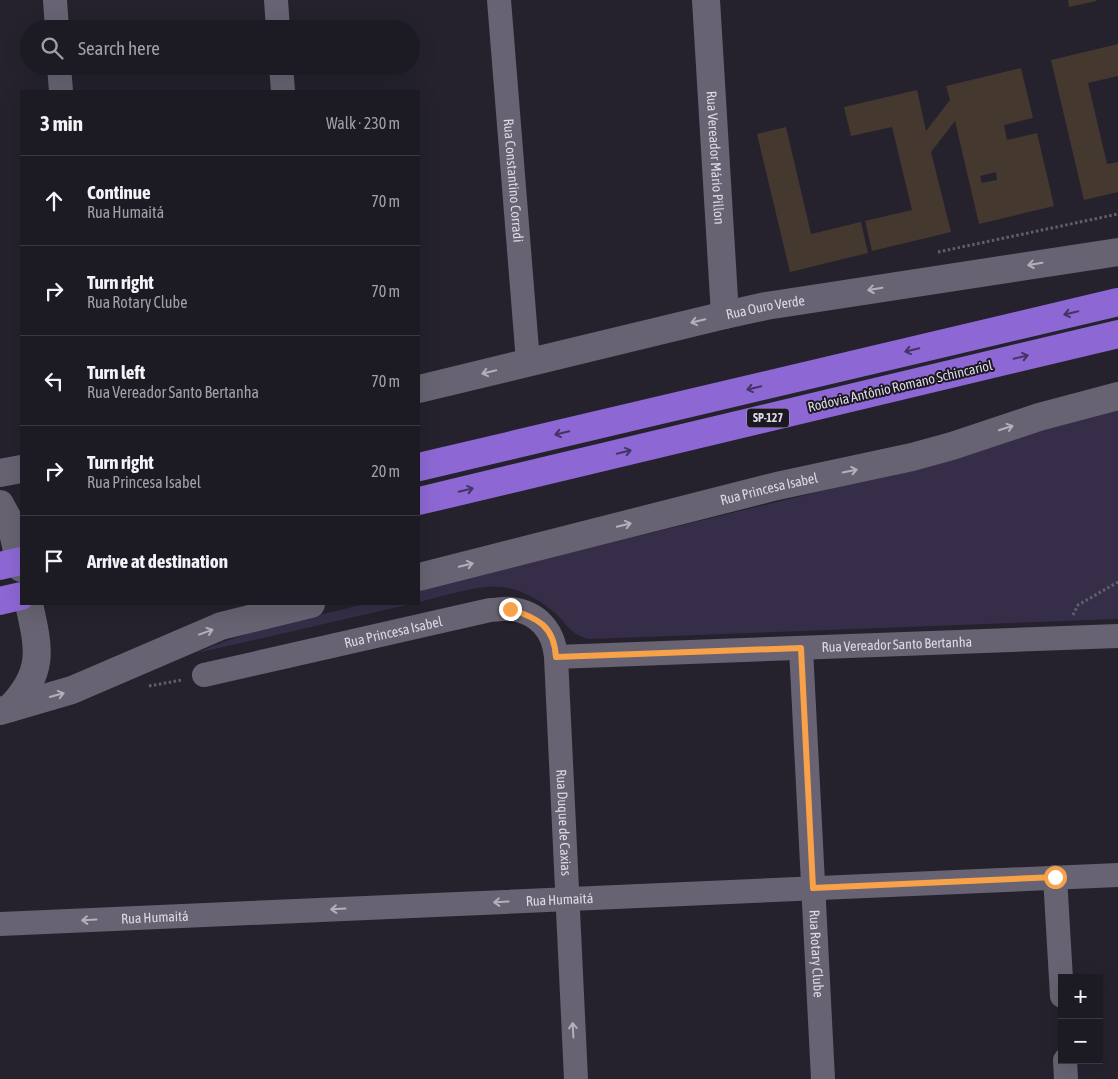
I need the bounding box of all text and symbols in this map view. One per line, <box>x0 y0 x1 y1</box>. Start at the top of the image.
search box <box>20 20 420 75</box>
icon: search <box>38 34 66 62</box>
text: Search here <box>78 37 160 59</box>
street label: Rua Vereador Mário Pillon <box>704 91 728 225</box>
text: 3 min <box>40 111 83 135</box>
text: Walk · 230 m <box>326 114 400 132</box>
street label: Rua Constantino Corradi <box>501 118 526 243</box>
text: Continue <box>87 181 151 203</box>
icon: ahead <box>40 187 68 215</box>
text: 70 m <box>371 192 400 210</box>
text: Rua Humaitá <box>87 203 164 221</box>
one-way arrow <box>1028 260 1044 270</box>
text: Turn right <box>87 271 154 293</box>
icon: right <box>40 277 68 305</box>
text: 70 m <box>371 282 400 300</box>
one-way arrow <box>867 285 883 295</box>
street label: Rua Ouro Verde <box>725 292 806 323</box>
text: Rua Rotary Clube <box>87 293 187 311</box>
one-way arrow <box>1063 309 1079 318</box>
one-way arrow <box>690 317 706 326</box>
one-way arrow <box>905 346 921 355</box>
one-way arrow <box>1012 352 1028 362</box>
street label: Rodovia Antônio Romano Schincariol <box>806 357 994 415</box>
text: Turn left <box>87 361 145 383</box>
icon: left <box>40 367 68 395</box>
one-way arrow <box>481 368 497 377</box>
text: 70 m <box>371 372 400 390</box>
text: Rua Vereador Santo Bertanha <box>87 383 259 401</box>
one-way arrow <box>747 384 763 393</box>
road number: SP-127 <box>747 408 789 428</box>
one-way arrow <box>998 422 1014 432</box>
one-way arrow <box>555 429 571 438</box>
one-way arrow <box>616 447 632 456</box>
text: Turn right <box>87 451 154 473</box>
icon: right <box>40 457 68 485</box>
text: 20 m <box>371 462 400 480</box>
one-way arrow <box>841 466 857 475</box>
street label: Rua Princesa Isabel <box>718 469 820 508</box>
text: Rua Princesa Isabel <box>87 473 201 491</box>
one-way arrow <box>458 485 474 494</box>
one-way arrow <box>615 520 631 529</box>
icon: arrive <box>40 547 68 575</box>
text: Arrive at destination <box>87 550 228 572</box>
one-way arrow <box>458 559 474 569</box>
route end <box>499 598 522 621</box>
street label: Rua Princesa Isabel <box>343 613 444 651</box>
one-way arrow <box>198 627 214 636</box>
street label: Rua Vereador Santo Bertanha <box>821 633 972 655</box>
one-way arrow <box>48 689 64 699</box>
street label: Rua Duque de Caxias <box>553 769 574 876</box>
route start <box>1044 866 1067 889</box>
street label: Rua Humaitá <box>525 890 594 909</box>
one-way arrow <box>493 897 510 907</box>
one-way arrow <box>331 905 347 914</box>
street label: Rua Humaitá <box>121 908 189 927</box>
street label: Rua Rotary Clube <box>806 909 827 998</box>
one-way arrow <box>81 916 97 925</box>
map controls <box>1058 974 1103 1064</box>
button: + <box>1058 974 1103 1019</box>
button: − <box>1058 1019 1103 1064</box>
one-way arrow <box>569 1023 578 1039</box>

